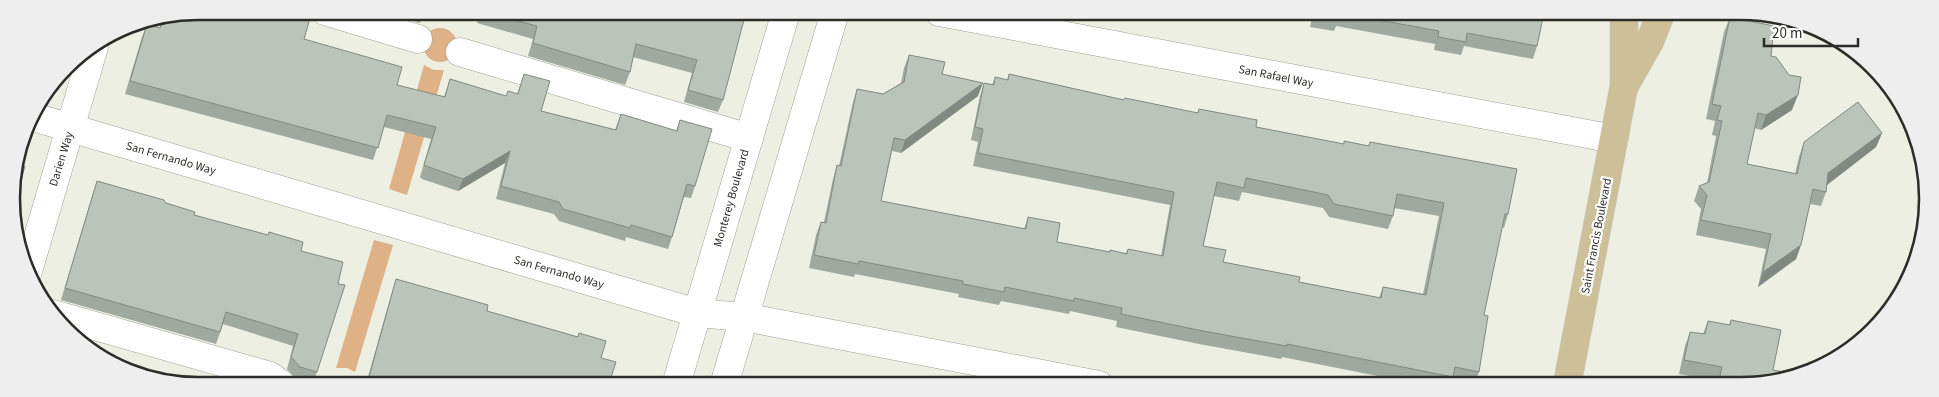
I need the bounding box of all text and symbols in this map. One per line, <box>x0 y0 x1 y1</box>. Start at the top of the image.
scale bar <box>1764 15 1858 47</box>
text: 20 m <box>1772 23 1802 44</box>
street label: San Rafael Way <box>1237 61 1315 92</box>
street label: Darien Way <box>45 129 78 189</box>
street label: San Fernando Way <box>124 138 218 180</box>
street label: Monterey Boulevard <box>709 147 754 249</box>
street label: Saint Francis Boulevard <box>1577 177 1616 296</box>
street label: San Fernando Way <box>512 252 606 294</box>

